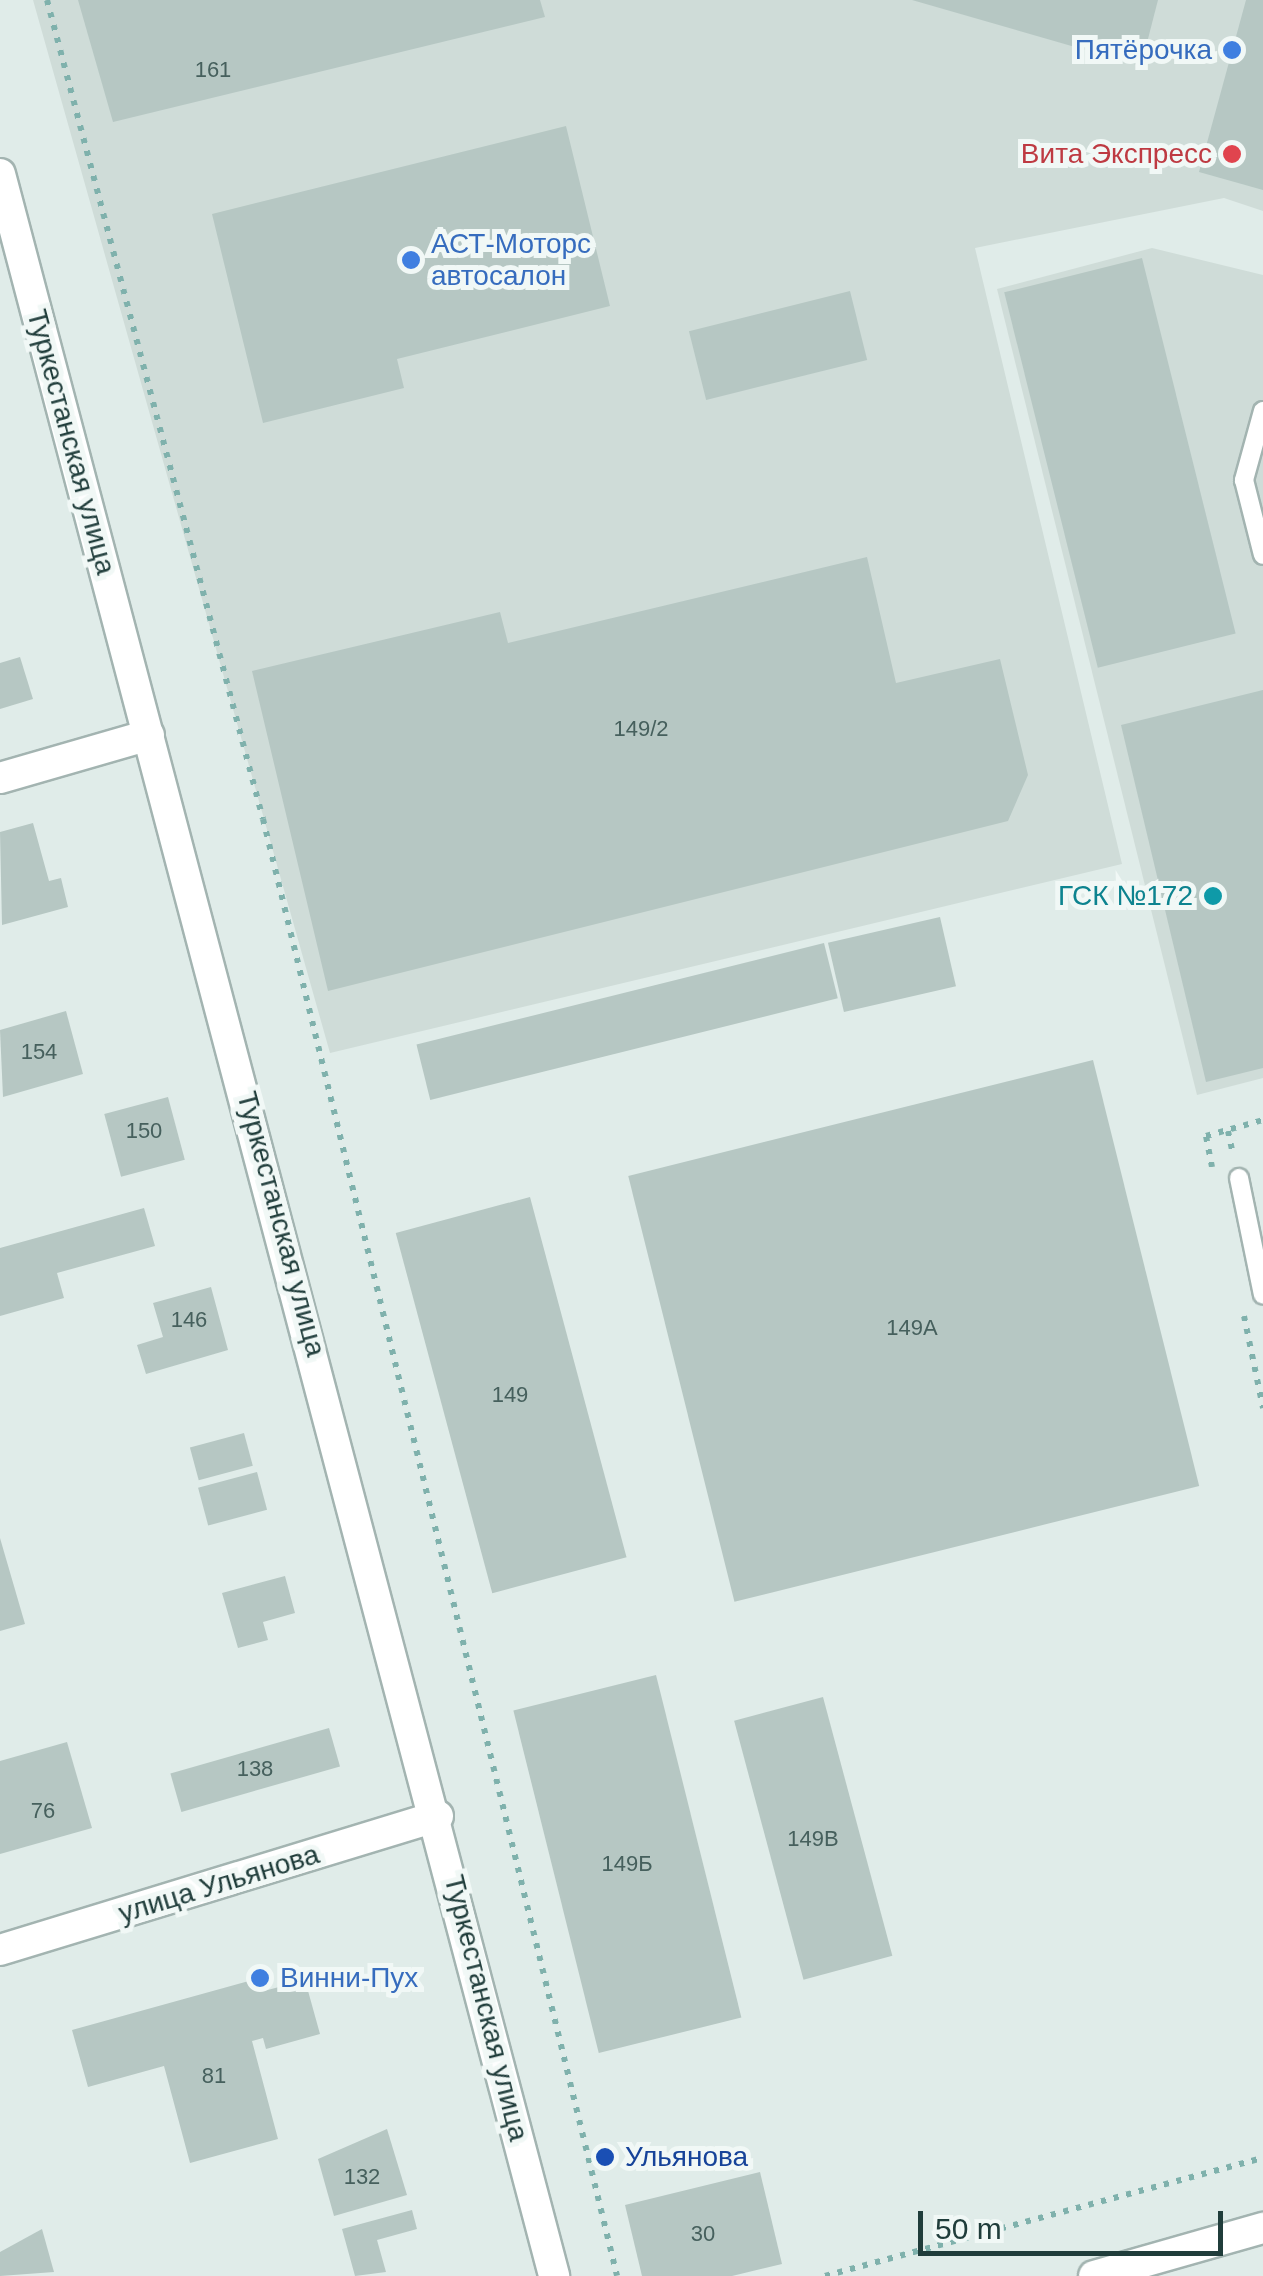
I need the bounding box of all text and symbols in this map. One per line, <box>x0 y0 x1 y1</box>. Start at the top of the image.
place label: Пятёрочка <box>1075 33 1212 67</box>
marker: Пятёрочка <box>1221 39 1243 61</box>
house number: 161 <box>195 57 231 83</box>
place label: Вита Экспресс <box>1021 137 1212 171</box>
marker: Вита Экспресс <box>1221 143 1243 165</box>
place label: АСТ-Моторс автосалон <box>431 227 591 293</box>
marker: АСТ-Моторс автосалон <box>400 249 422 271</box>
street label: Туркестанская улица <box>19 306 123 578</box>
house number: 149/2 <box>613 716 669 742</box>
place label: ГСК №172 <box>1058 879 1193 913</box>
marker: ГСК №172 <box>1202 885 1224 907</box>
house number: 154 <box>21 1039 57 1065</box>
street label: Туркестанская улица <box>229 1088 333 1360</box>
house number: 150 <box>126 1118 162 1144</box>
house number: 146 <box>171 1307 207 1333</box>
house number: 149А <box>886 1315 938 1341</box>
house number: 149 <box>492 1382 528 1408</box>
house number: 138 <box>237 1756 273 1782</box>
house number: 76 <box>31 1798 55 1824</box>
house number: 149В <box>787 1826 839 1852</box>
street label: улица Ульянова <box>115 1838 323 1930</box>
house number: 149Б <box>601 1851 653 1877</box>
street label: Туркестанская улица <box>437 1872 535 2144</box>
place label: Винни-Пух <box>280 1961 418 1995</box>
marker: Винни-Пух <box>249 1967 271 1989</box>
house number: 81 <box>202 2063 226 2089</box>
place label: Ульянова <box>625 2140 748 2174</box>
marker: Ульянова <box>594 2146 616 2168</box>
house number: 132 <box>344 2164 380 2190</box>
scale bar <box>923 2191 1228 2253</box>
text: 50 m <box>935 2212 1002 2245</box>
house number: 30 <box>691 2221 715 2247</box>

